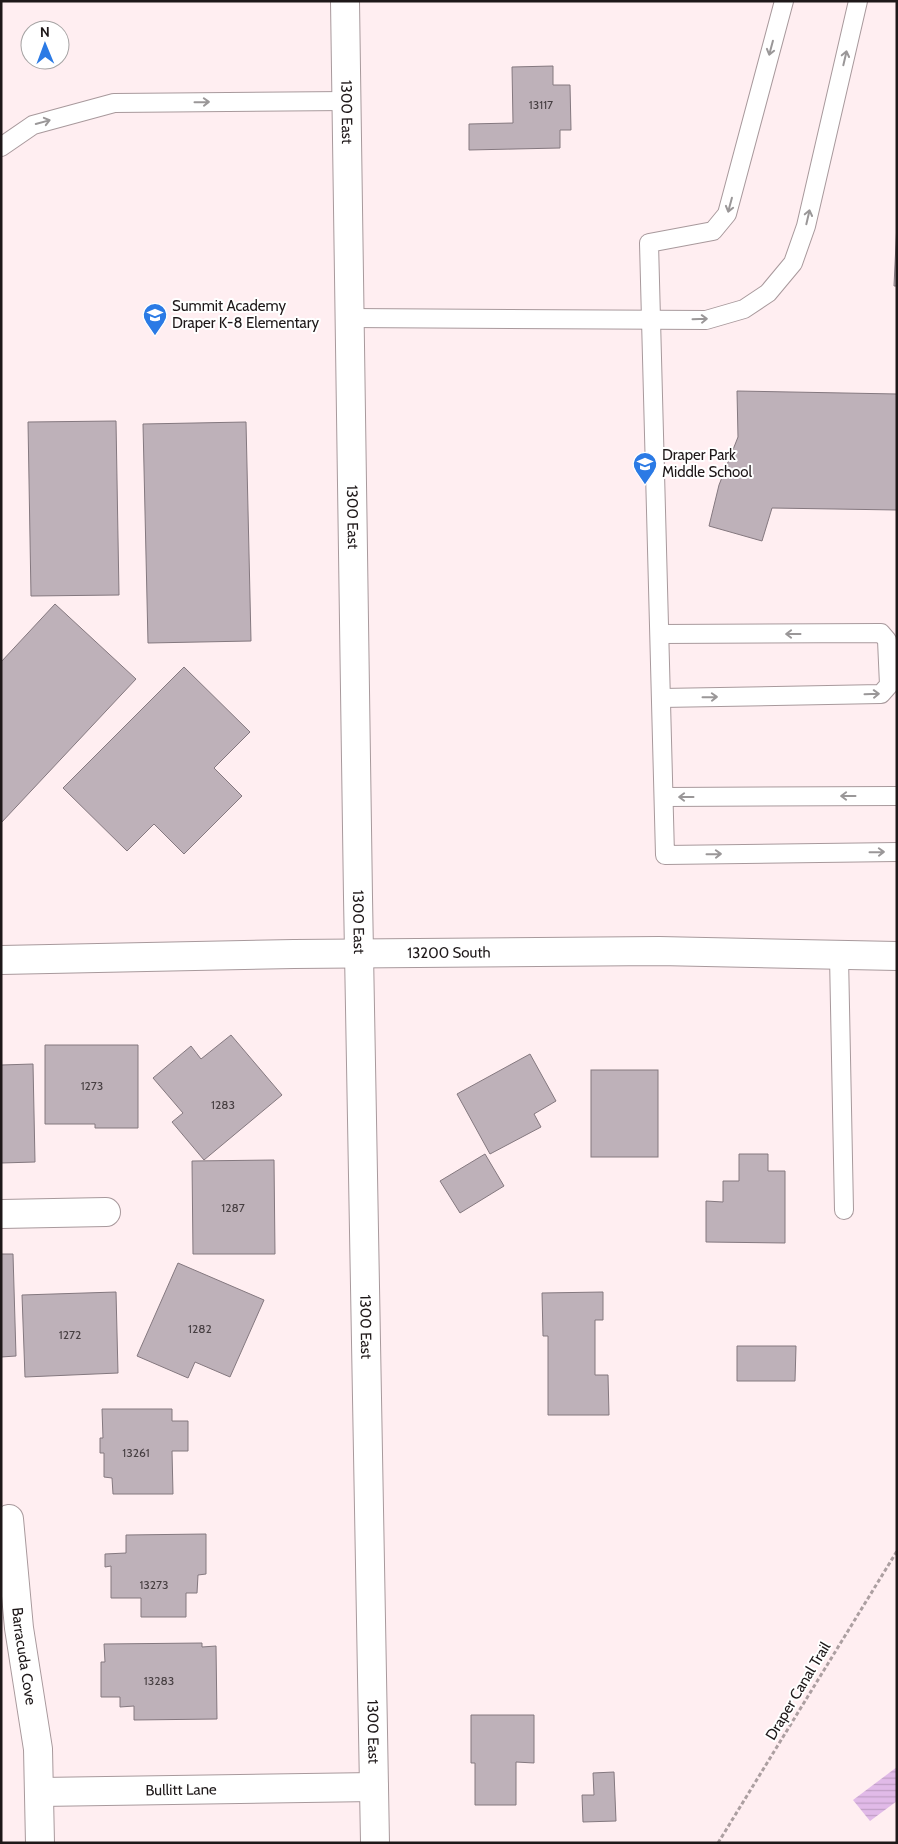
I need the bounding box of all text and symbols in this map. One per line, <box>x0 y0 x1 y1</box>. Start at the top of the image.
north arrow <box>20 20 70 70</box>
text: N <box>40 23 50 41</box>
one-way arrow <box>766 40 776 56</box>
one-way arrow <box>841 51 850 67</box>
street label: 1300 East <box>337 80 356 144</box>
one-way arrow <box>194 97 210 107</box>
house number: 13117 <box>529 97 553 112</box>
one-way arrow <box>34 117 50 127</box>
one-way arrow <box>724 197 734 213</box>
one-way arrow <box>804 209 813 225</box>
place label: Summit Academy Draper K-8 Elementary <box>172 297 319 332</box>
school or university icon: Summit Academy Draper K-8 Elementary <box>142 302 168 336</box>
one-way arrow <box>691 315 707 324</box>
place label: Draper Park Middle School <box>662 446 753 481</box>
school or university icon: Draper Park Middle School <box>632 451 658 485</box>
street label: 1300 East <box>343 485 362 549</box>
one-way arrow <box>785 629 802 639</box>
one-way arrow <box>864 689 880 698</box>
one-way arrow <box>702 693 718 702</box>
one-way arrow <box>840 791 856 801</box>
one-way arrow <box>678 792 694 802</box>
one-way arrow <box>868 847 884 857</box>
one-way arrow <box>706 849 722 859</box>
street label: 1300 East <box>349 890 368 954</box>
street label: 13200 South <box>407 943 491 962</box>
house number: 1273 <box>81 1078 103 1093</box>
house number: 1283 <box>211 1097 235 1112</box>
house number: 1287 <box>221 1200 245 1215</box>
street label: 1300 East <box>356 1295 375 1359</box>
house number: 1282 <box>188 1321 212 1336</box>
house number: 1272 <box>59 1327 81 1342</box>
house number: 13261 <box>122 1445 150 1460</box>
house number: 13273 <box>139 1577 169 1592</box>
street label: Barracuda Cove <box>8 1607 40 1707</box>
street label: Draper Canal Trail <box>762 1638 835 1743</box>
house number: 13283 <box>144 1673 174 1688</box>
street label: 1300 East <box>363 1700 383 1764</box>
street label: Bullitt Lane <box>145 1780 217 1799</box>

